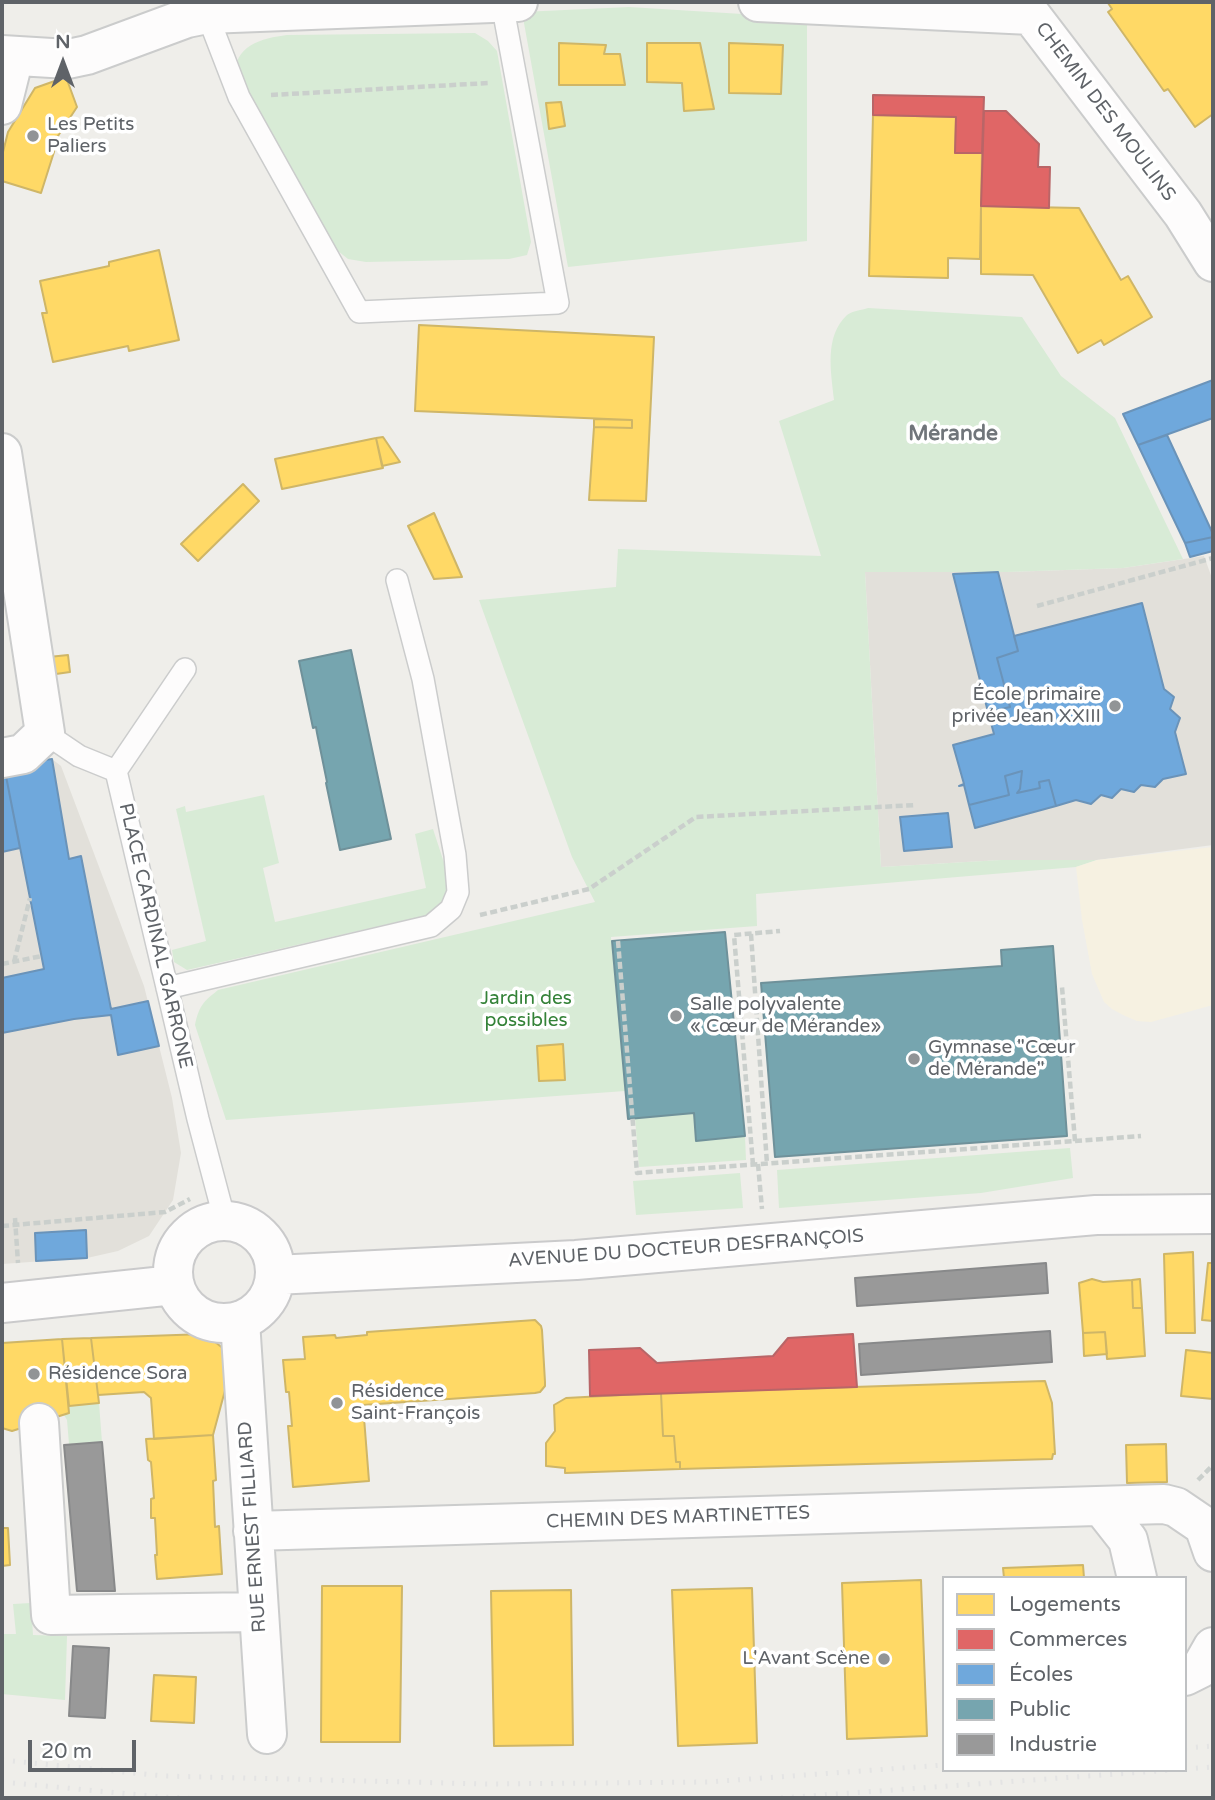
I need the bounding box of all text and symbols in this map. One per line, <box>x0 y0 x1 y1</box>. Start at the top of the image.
street label: CHEMIN DES MOULINS <box>1030 18 1180 206</box>
north arrow <box>28 28 98 98</box>
text: N <box>55 31 71 53</box>
place label: Les Petits Paliers <box>47 114 134 158</box>
marker: Les Petits Paliers <box>25 128 41 144</box>
district label: Mérande <box>908 421 998 447</box>
place label: École primaire privée Jean XXIII <box>952 684 1101 728</box>
marker: École primaire privée Jean XXIII <box>1107 698 1123 714</box>
street label: PLACE CARDINAL GARRONE <box>113 801 197 1071</box>
park label: Jardin des possibles <box>480 988 572 1032</box>
place label: Salle polyvalente « Cœur de Mérande» <box>690 994 881 1038</box>
marker: Salle polyvalente « Cœur de Mérande» <box>668 1008 684 1024</box>
place label: Gymnase "Cœur de Mérande" <box>928 1037 1075 1081</box>
marker: Gymnase "Cœur de Mérande" <box>906 1051 922 1067</box>
street label: AVENUE DU DOCTEUR DESFRANÇOIS <box>507 1225 865 1273</box>
place label: Résidence Sora <box>48 1363 187 1385</box>
marker: Résidence Sora <box>26 1366 42 1382</box>
place label: Résidence Saint-François <box>351 1381 480 1425</box>
marker: Résidence Saint-François <box>329 1395 345 1411</box>
street label: RUE ERNEST FILLIARD <box>234 1421 272 1633</box>
street label: CHEMIN DES MARTINETTES <box>546 1502 810 1534</box>
legend <box>942 1576 1187 1772</box>
text: Logements <box>1009 1592 1121 1617</box>
text: Commerces <box>1009 1627 1127 1652</box>
place label: L'Avant Scène <box>742 1648 870 1670</box>
marker: L'Avant Scène <box>876 1651 892 1667</box>
text: Écoles <box>1009 1662 1073 1687</box>
text: Public <box>1009 1697 1071 1722</box>
scale bar <box>32 1727 140 1771</box>
text: Industrie <box>1009 1732 1097 1757</box>
text: 20 m <box>41 1739 92 1764</box>

